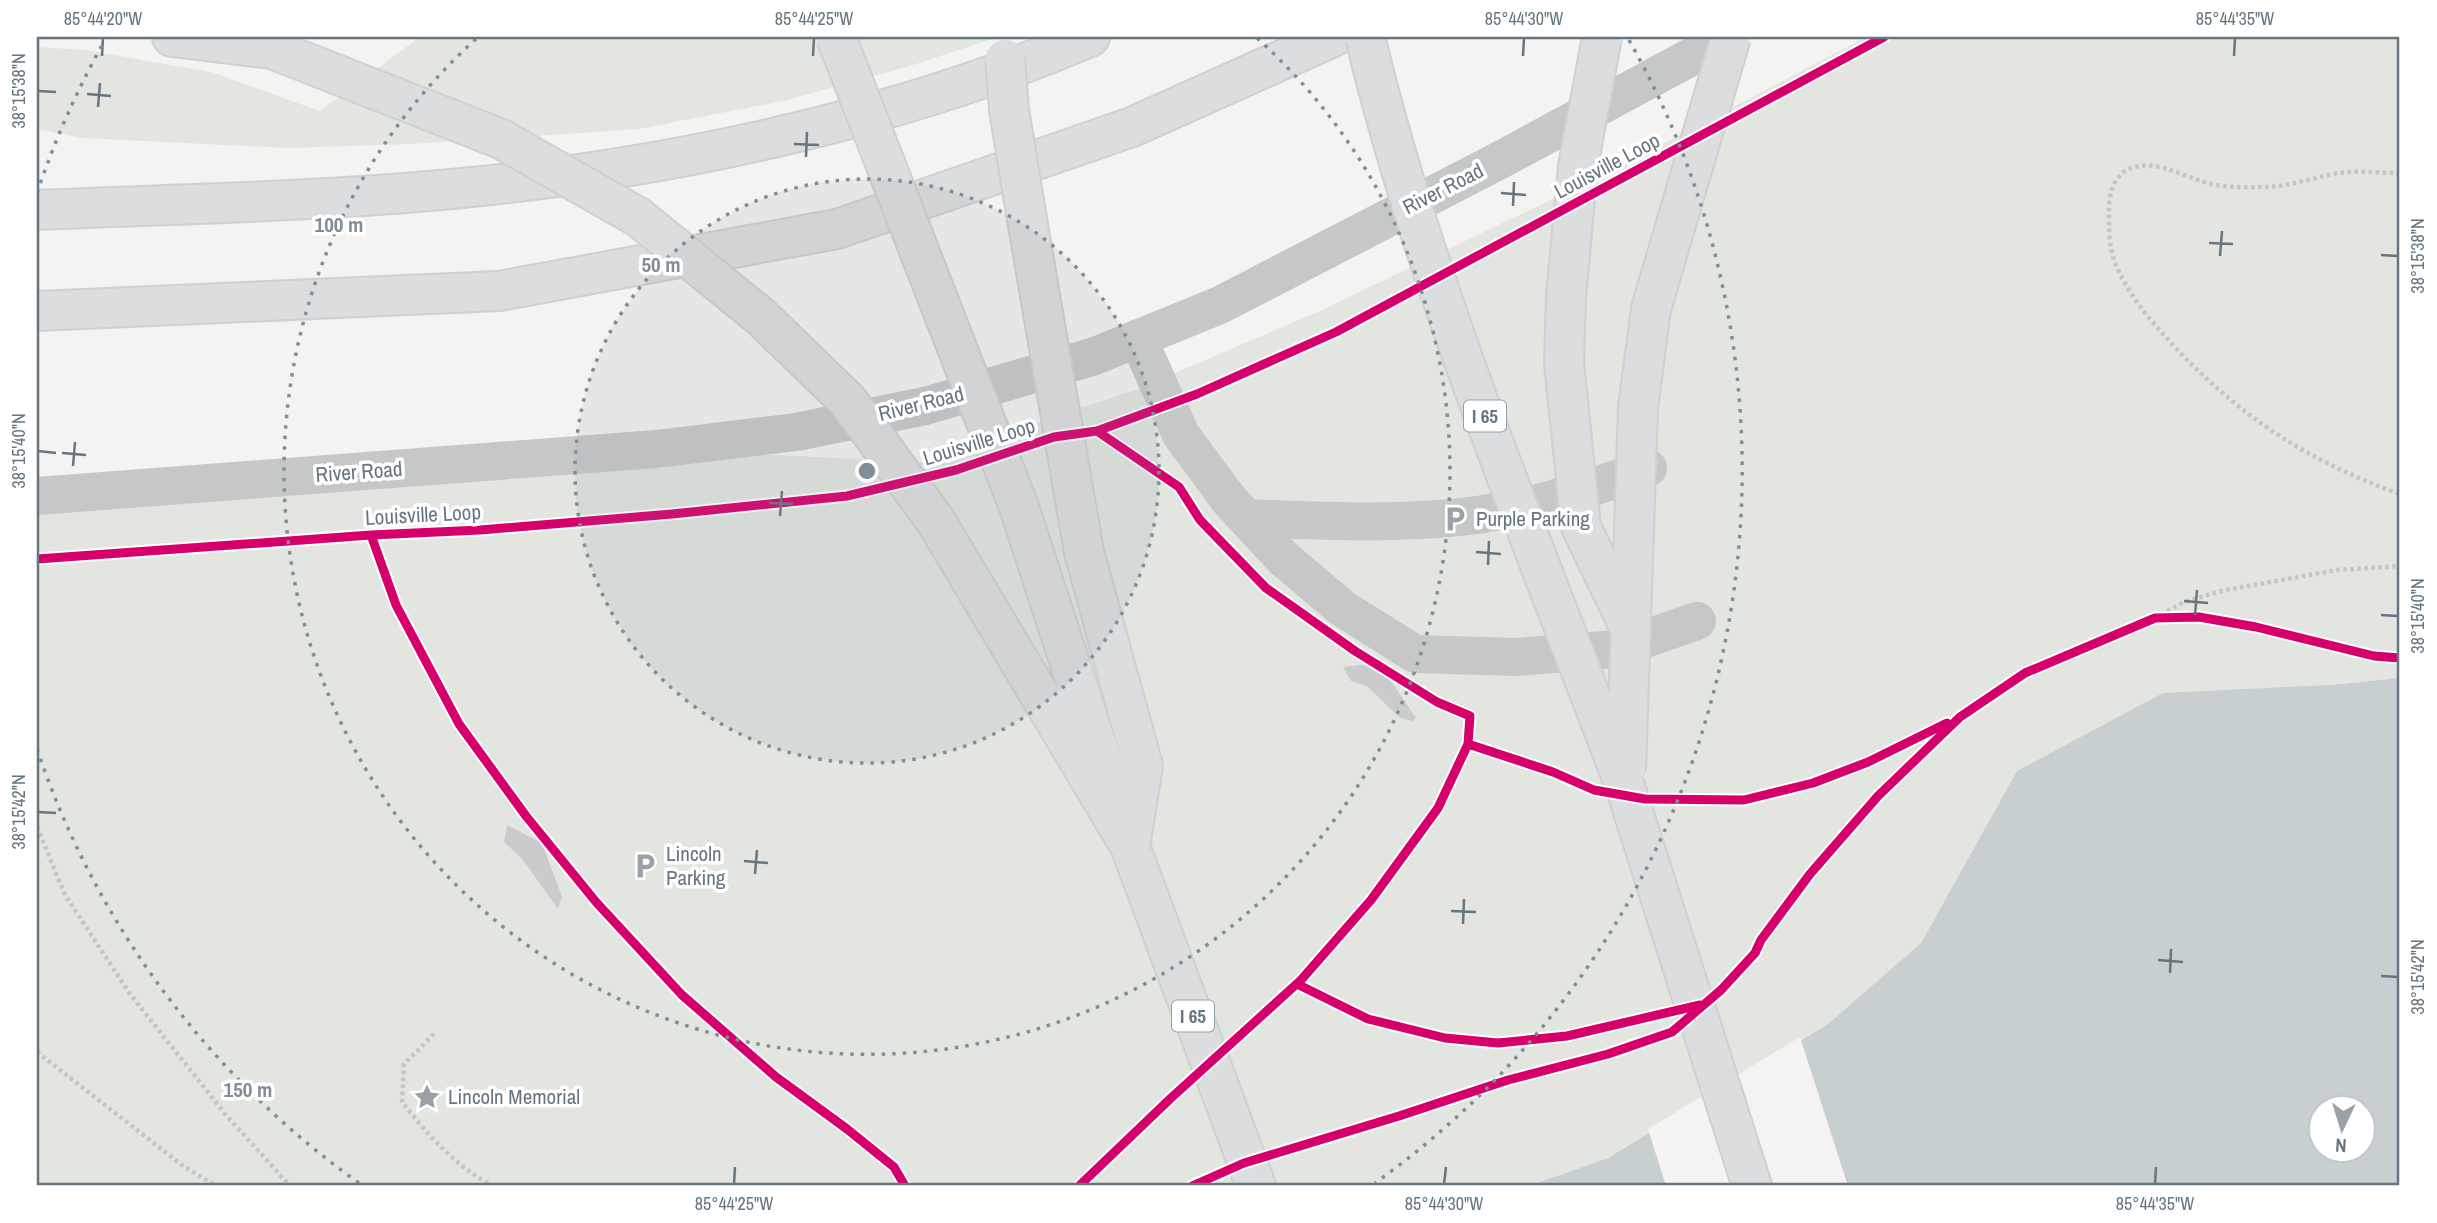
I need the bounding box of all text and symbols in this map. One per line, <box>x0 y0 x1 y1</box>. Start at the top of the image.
text: 85°44'20"W <box>64 6 142 31</box>
text: 85°44'25"W <box>775 6 853 31</box>
text: 85°44'30"W <box>1485 6 1563 31</box>
text: 85°44'35"W <box>2196 6 2274 31</box>
text: 38°15'38"N <box>6 53 31 129</box>
street label: Louisville Loop <box>1549 126 1665 206</box>
street label: River Road <box>1397 156 1488 221</box>
text: 100 m <box>315 210 363 239</box>
text: 38°15'38"N <box>2405 218 2430 294</box>
text: 50 m <box>641 250 681 279</box>
street label: River Road <box>875 379 967 428</box>
road number: I 65 <box>1464 400 1506 432</box>
street label: Louisville Loop <box>919 411 1038 472</box>
text: 38°15'40"N <box>6 413 31 489</box>
street label: River Road <box>315 454 403 489</box>
centre of rings <box>855 459 879 483</box>
street label: Louisville Loop <box>364 497 482 532</box>
parking icon: Purple Parking <box>1440 504 1470 534</box>
place label: Purple Parking <box>1476 504 1590 533</box>
text: 38°15'40"N <box>2405 578 2430 654</box>
text: 38°15'42"N <box>6 774 31 850</box>
place label: Lincoln Parking <box>666 839 726 892</box>
parking icon: Lincoln Parking <box>630 851 660 881</box>
text: 38°15'42"N <box>2405 939 2430 1015</box>
road number: I 65 <box>1172 1000 1214 1032</box>
text: 150 m <box>224 1075 272 1104</box>
place icon: Lincoln Memorial <box>412 1082 442 1112</box>
place label: Lincoln Memorial <box>448 1082 580 1111</box>
north arrow <box>2308 1094 2378 1164</box>
text: N <box>2334 1133 2347 1159</box>
text: 85°44'25"W <box>695 1191 773 1216</box>
text: 85°44'30"W <box>1405 1191 1483 1216</box>
text: 85°44'35"W <box>2116 1191 2194 1216</box>

